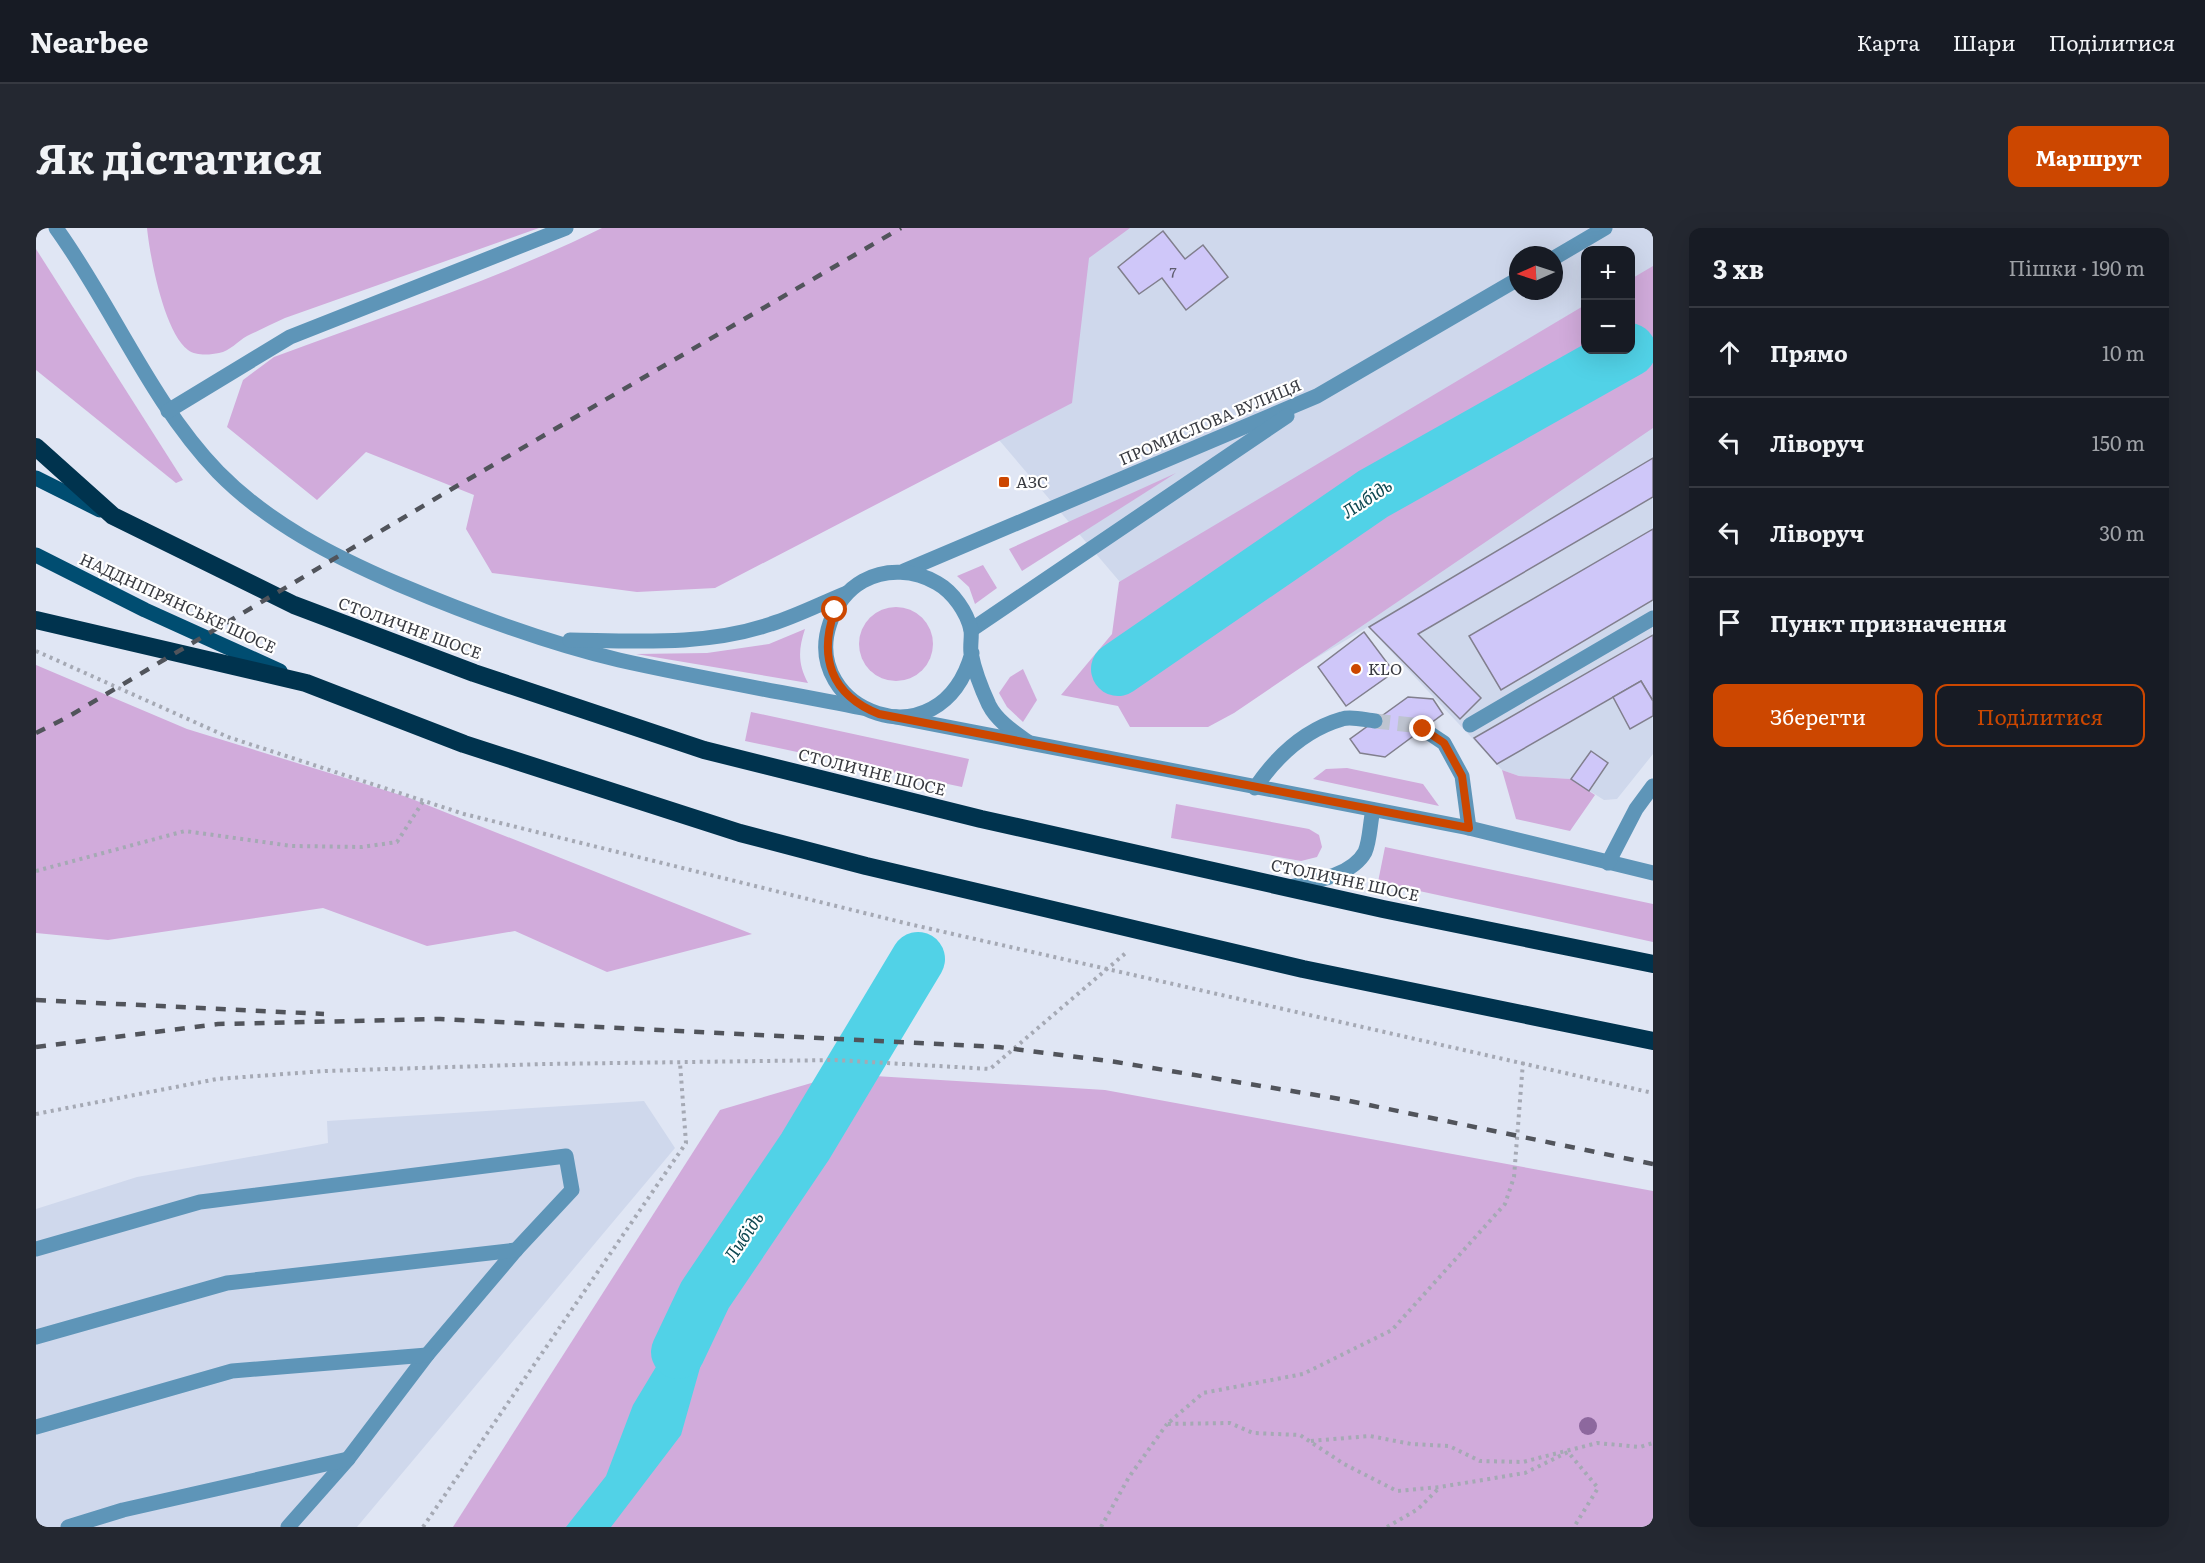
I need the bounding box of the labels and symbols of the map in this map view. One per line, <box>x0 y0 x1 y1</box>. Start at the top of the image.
north arrow <box>1509 246 1563 300</box>
house number: 7 <box>1169 261 1177 281</box>
street label: ПРОМИСЛОВА ВУЛИЦЯ <box>1115 372 1304 470</box>
place label: АЗС <box>1016 469 1048 493</box>
water label: Либідь <box>1335 471 1397 524</box>
marker: АЗС <box>997 475 1011 489</box>
street label: НАДДНІПРЯНСЬКЕ ШОСЕ <box>76 546 281 658</box>
street label: СТОЛИЧНЕ ШОСЕ <box>335 590 485 664</box>
route start <box>821 596 847 622</box>
place label: KLO <box>1368 656 1402 680</box>
marker: KLO <box>1349 662 1363 676</box>
route end <box>1409 715 1435 741</box>
street label: СТОЛИЧНЕ ШОСЕ <box>796 741 948 801</box>
street label: СТОЛИЧНЕ ШОСЕ <box>1269 852 1422 906</box>
water label: Либідь <box>716 1205 770 1267</box>

